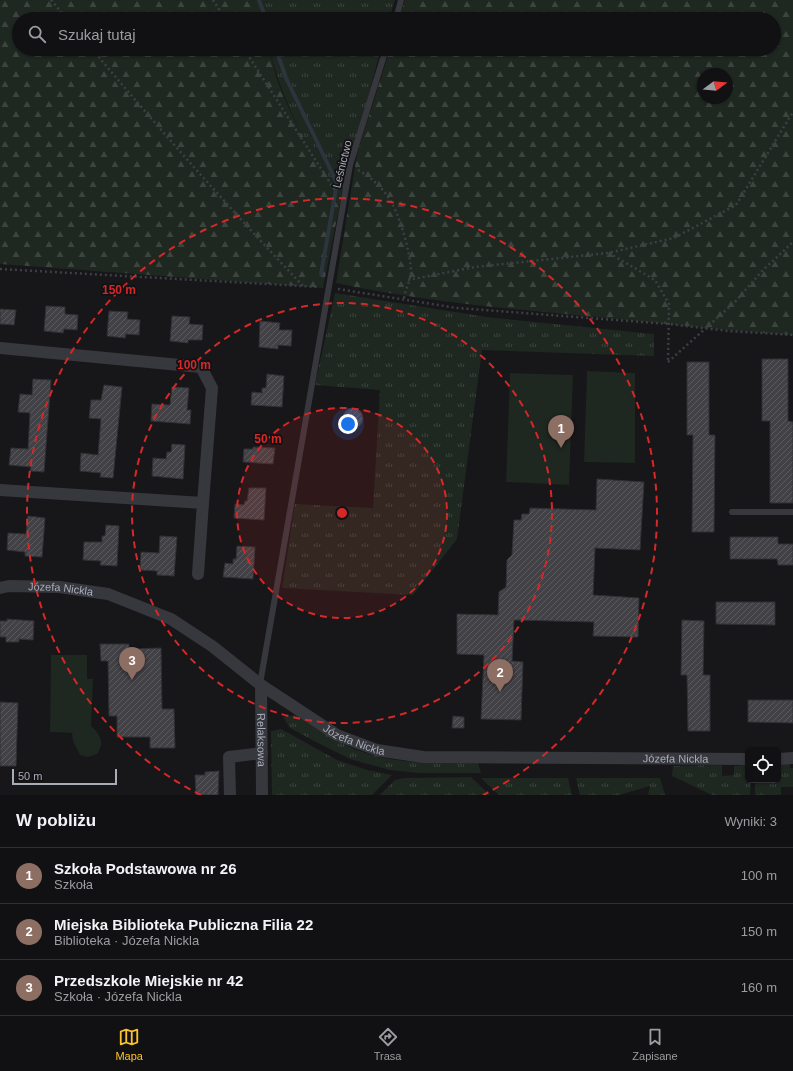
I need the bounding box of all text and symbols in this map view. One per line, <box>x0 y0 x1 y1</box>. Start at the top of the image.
search box <box>12 12 781 56</box>
icon: search <box>26 23 48 45</box>
text: Szukaj tutaj <box>58 26 136 43</box>
north arrow <box>697 68 733 104</box>
street label: Leśnictwo <box>330 139 354 189</box>
text: 150 m <box>102 283 136 297</box>
text: 100 m <box>177 358 211 372</box>
your location <box>338 414 358 434</box>
pin: 1 <box>548 415 574 448</box>
text: 50 m <box>254 432 282 446</box>
centre of rings <box>335 506 349 520</box>
street label: Józefa Nickla <box>28 580 95 598</box>
pin: 3 <box>119 647 145 680</box>
pin: 2 <box>487 659 513 692</box>
street label: Relaksowa <box>255 713 268 768</box>
street label: Józefa Nickla <box>321 722 387 757</box>
map controls <box>745 747 781 783</box>
button: locate <box>745 747 781 783</box>
street label: Józefa Nickla <box>643 752 709 765</box>
scale bar <box>12 767 117 786</box>
text: 50 m <box>18 770 42 782</box>
text: W pobliżu <box>16 811 96 830</box>
text: Wyniki: 3 <box>724 814 777 829</box>
text: Szkoła Podstawowa nr 26 <box>54 860 237 877</box>
text: 1 <box>25 868 33 883</box>
text: 100 m <box>741 868 777 883</box>
text: Szkoła <box>54 877 93 892</box>
text: Miejska Biblioteka Publiczna Filia 22 <box>54 916 313 933</box>
text: 2 <box>25 924 33 939</box>
text: 150 m <box>741 924 777 939</box>
text: Biblioteka · Józefa Nickla <box>54 933 199 948</box>
text: Przedszkole Miejskie nr 42 <box>54 972 243 989</box>
text: 3 <box>25 980 33 995</box>
text: 160 m <box>741 980 777 995</box>
text: Szkoła · Józefa Nickla <box>54 989 182 1004</box>
tab: Mapa <box>115 1026 143 1062</box>
tab: Trasa <box>374 1026 401 1062</box>
tab: Zapisane <box>632 1026 678 1062</box>

